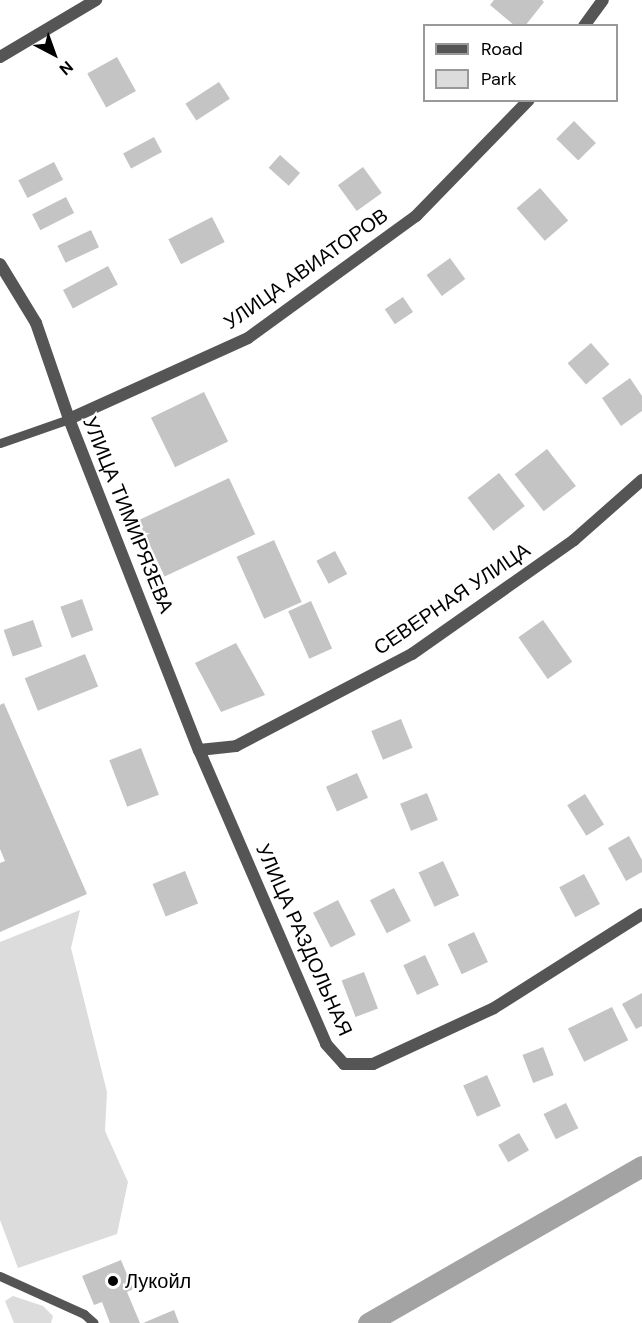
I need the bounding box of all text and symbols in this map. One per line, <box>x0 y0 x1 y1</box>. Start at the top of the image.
north arrow <box>24 24 84 84</box>
legend <box>423 24 618 102</box>
text: Road <box>481 37 523 61</box>
text: N <box>55 56 77 80</box>
text: Park <box>481 67 517 91</box>
street label: УЛИЦА АВИАТОРОВ <box>219 203 393 335</box>
street label: УЛИЦА ТИМИРЯЗЕВА <box>78 413 178 617</box>
street label: СЕВЕРНАЯ УЛИЦА <box>369 538 535 660</box>
street label: УЛИЦА РАЗДОЛЬНАЯ <box>251 840 357 1040</box>
place label: Лукойл <box>125 1269 191 1293</box>
marker: Лукойл <box>106 1274 120 1288</box>

